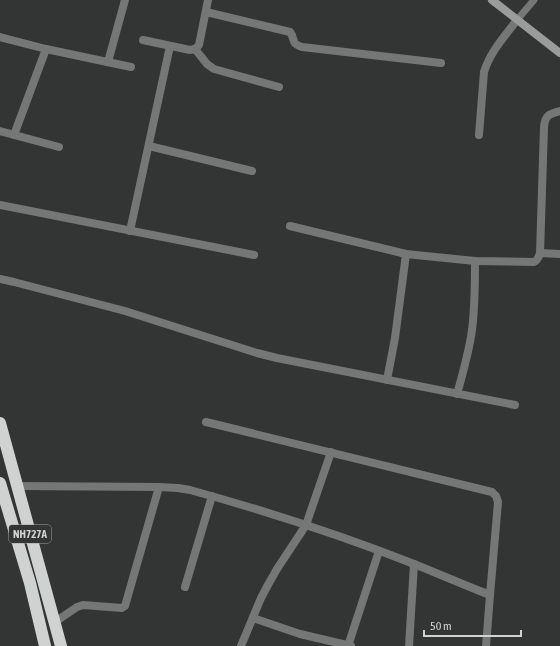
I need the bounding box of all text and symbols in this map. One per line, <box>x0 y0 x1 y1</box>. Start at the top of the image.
road number: NH727A <box>9 525 51 543</box>
scale bar <box>424 612 521 638</box>
text: 50 m <box>430 619 452 633</box>

